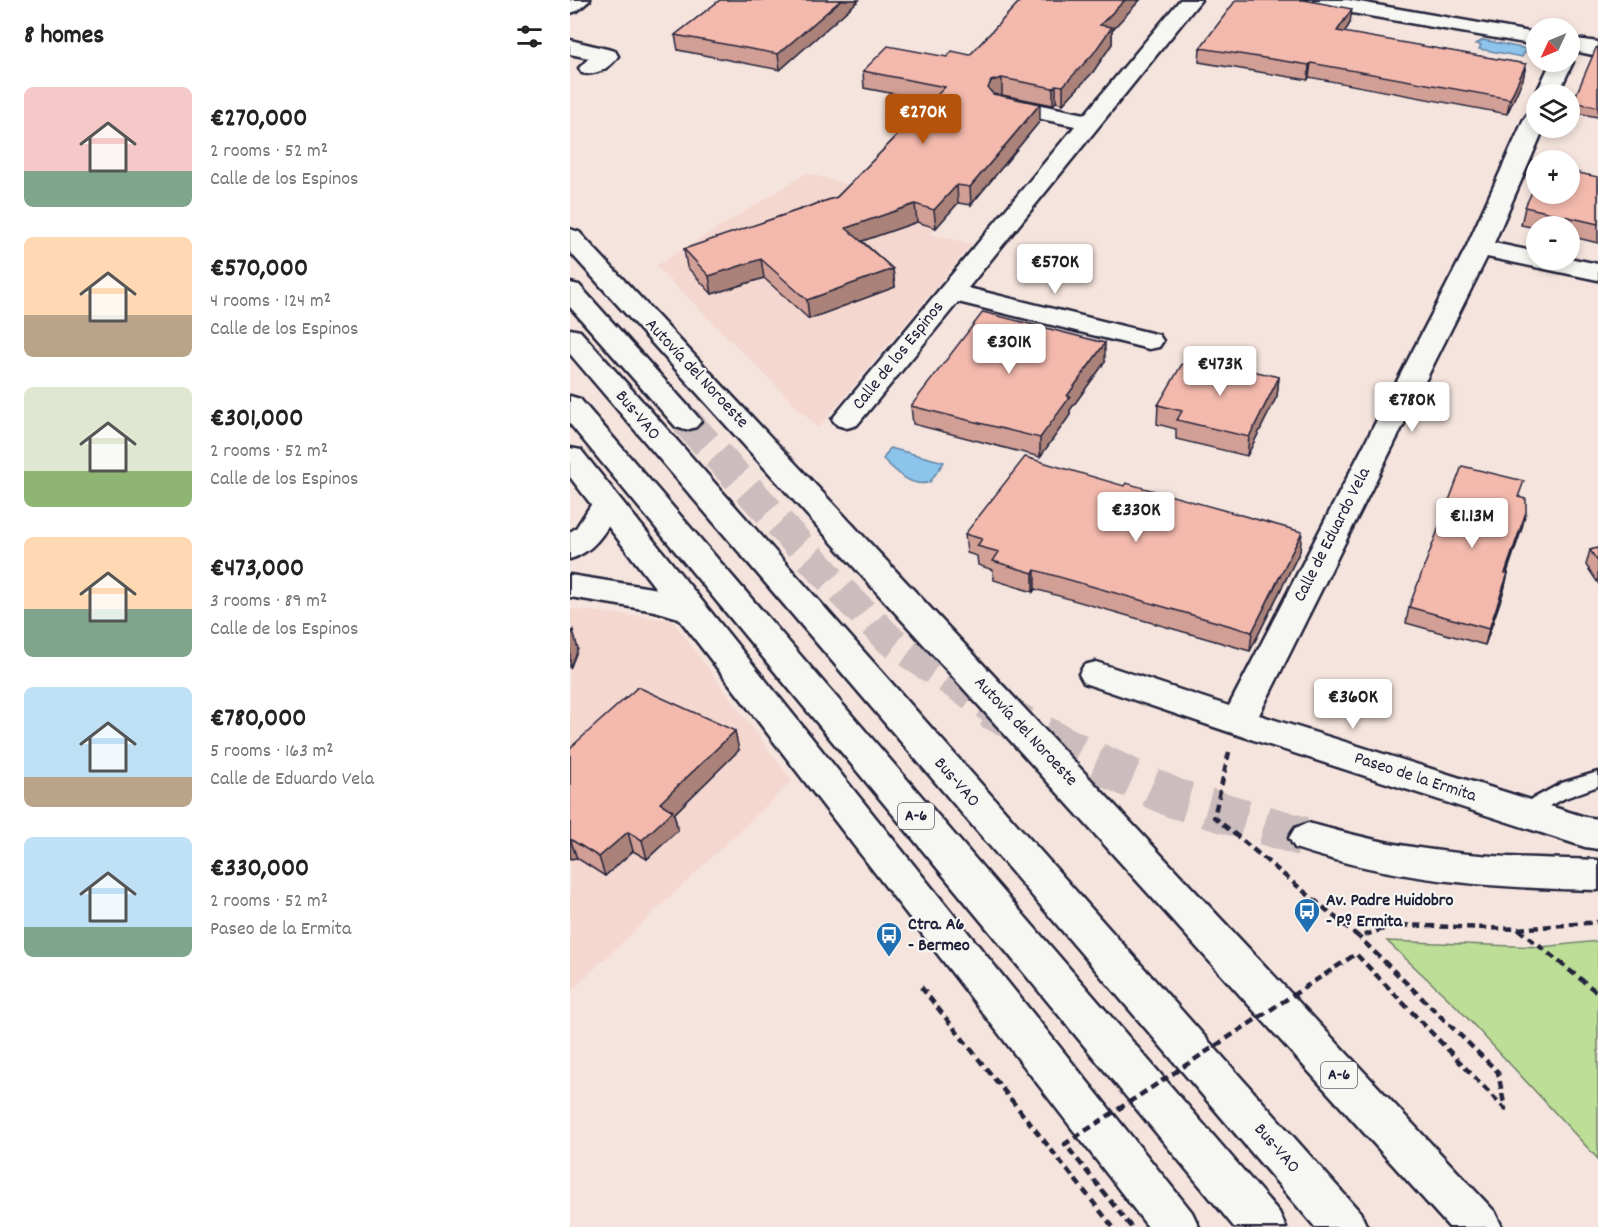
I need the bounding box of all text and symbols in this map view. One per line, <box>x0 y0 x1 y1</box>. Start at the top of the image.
text: 8 homes <box>24 18 104 55</box>
north arrow <box>1526 18 1580 72</box>
map controls <box>1526 18 1580 270</box>
icon: filters <box>513 20 546 53</box>
button: layers <box>1526 84 1580 138</box>
pin: €270K <box>881 94 965 145</box>
text: €270K <box>899 99 947 127</box>
text: €270,000 <box>210 101 307 138</box>
icon: home <box>72 111 144 183</box>
text: 2 rooms · 52 m² <box>210 138 328 166</box>
button: + <box>1526 150 1580 204</box>
text: Calle de los Espinos <box>210 166 359 194</box>
button: − <box>1526 216 1580 270</box>
pin: €570K <box>1013 244 1097 295</box>
text: €570K <box>1031 249 1079 277</box>
text: €570,000 <box>210 251 308 288</box>
icon: home <box>72 261 144 333</box>
text: 4 rooms · 124 m² <box>210 288 331 316</box>
street label: Calle de los Espinos <box>847 296 951 416</box>
street label: Autovía del Noroeste <box>638 314 754 435</box>
text: Calle de los Espinos <box>210 316 359 344</box>
pin: €301K <box>967 324 1051 375</box>
text: €301K <box>987 329 1031 357</box>
pin: €473K <box>1178 346 1262 397</box>
text: €473K <box>1197 351 1243 379</box>
pin: €780K <box>1370 382 1454 433</box>
street label: Bus-VAO <box>609 385 665 447</box>
text: €780K <box>1389 387 1435 415</box>
text: €301,000 <box>210 401 303 438</box>
icon: home <box>72 411 144 483</box>
text: 2 rooms · 52 m² <box>210 438 328 466</box>
street label: Calle de Eduardo Vela <box>1288 463 1378 607</box>
text: Calle de los Espinos <box>210 466 359 494</box>
pin: €330K <box>1094 492 1178 543</box>
text: €330K <box>1111 497 1161 525</box>
pin: €1.13M <box>1423 498 1521 549</box>
text: €1.13M <box>1450 503 1494 531</box>
text: €473,000 <box>210 551 304 588</box>
icon: home <box>72 561 144 633</box>
text: 3 rooms · 89 m² <box>210 588 327 616</box>
text: Calle de los Espinos <box>210 616 359 644</box>
street label: Autovía del Noroeste <box>967 672 1083 793</box>
pin: €360K <box>1311 679 1395 730</box>
text: €360K <box>1328 684 1378 712</box>
text: €780,000 <box>210 701 307 738</box>
icon: home <box>72 711 144 783</box>
text: 5 rooms · 163 m² <box>210 738 334 766</box>
street label: Paseo de la Ermita <box>1351 746 1480 810</box>
street label: Bus-VAO <box>927 753 985 813</box>
text: Calle de Eduardo Vela <box>210 766 374 794</box>
road number: A-6 <box>898 803 934 829</box>
text: €330,000 <box>210 851 309 888</box>
icon: home <box>72 861 144 933</box>
text: 2 rooms · 52 m² <box>210 888 328 916</box>
place label: Av. Padre Huidobro - Pº Ermita <box>1326 889 1453 935</box>
bus stop icon: Av. Padre Huidobro - Pº Ermita <box>1292 896 1322 934</box>
place label: Ctra. A6 - Bermeo <box>908 913 970 959</box>
text: Paseo de la Ermita <box>210 916 351 944</box>
bus stop icon: Ctra. A6 - Bermeo <box>874 920 904 958</box>
road number: A-6 <box>1321 1062 1357 1088</box>
street label: Bus-VAO <box>1247 1119 1305 1179</box>

